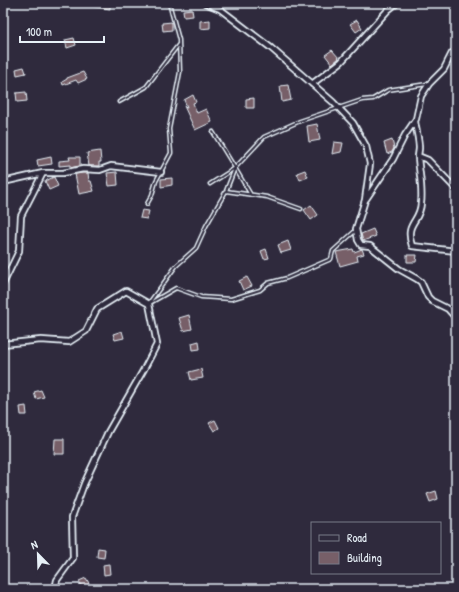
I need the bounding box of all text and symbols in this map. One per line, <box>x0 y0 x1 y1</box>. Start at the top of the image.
scale bar <box>20 18 104 44</box>
text: 100 m <box>26 23 52 40</box>
legend <box>311 522 441 574</box>
text: Road <box>347 529 367 546</box>
north arrow <box>18 534 58 574</box>
text: N <box>29 537 40 552</box>
text: Building <box>347 549 382 566</box>

